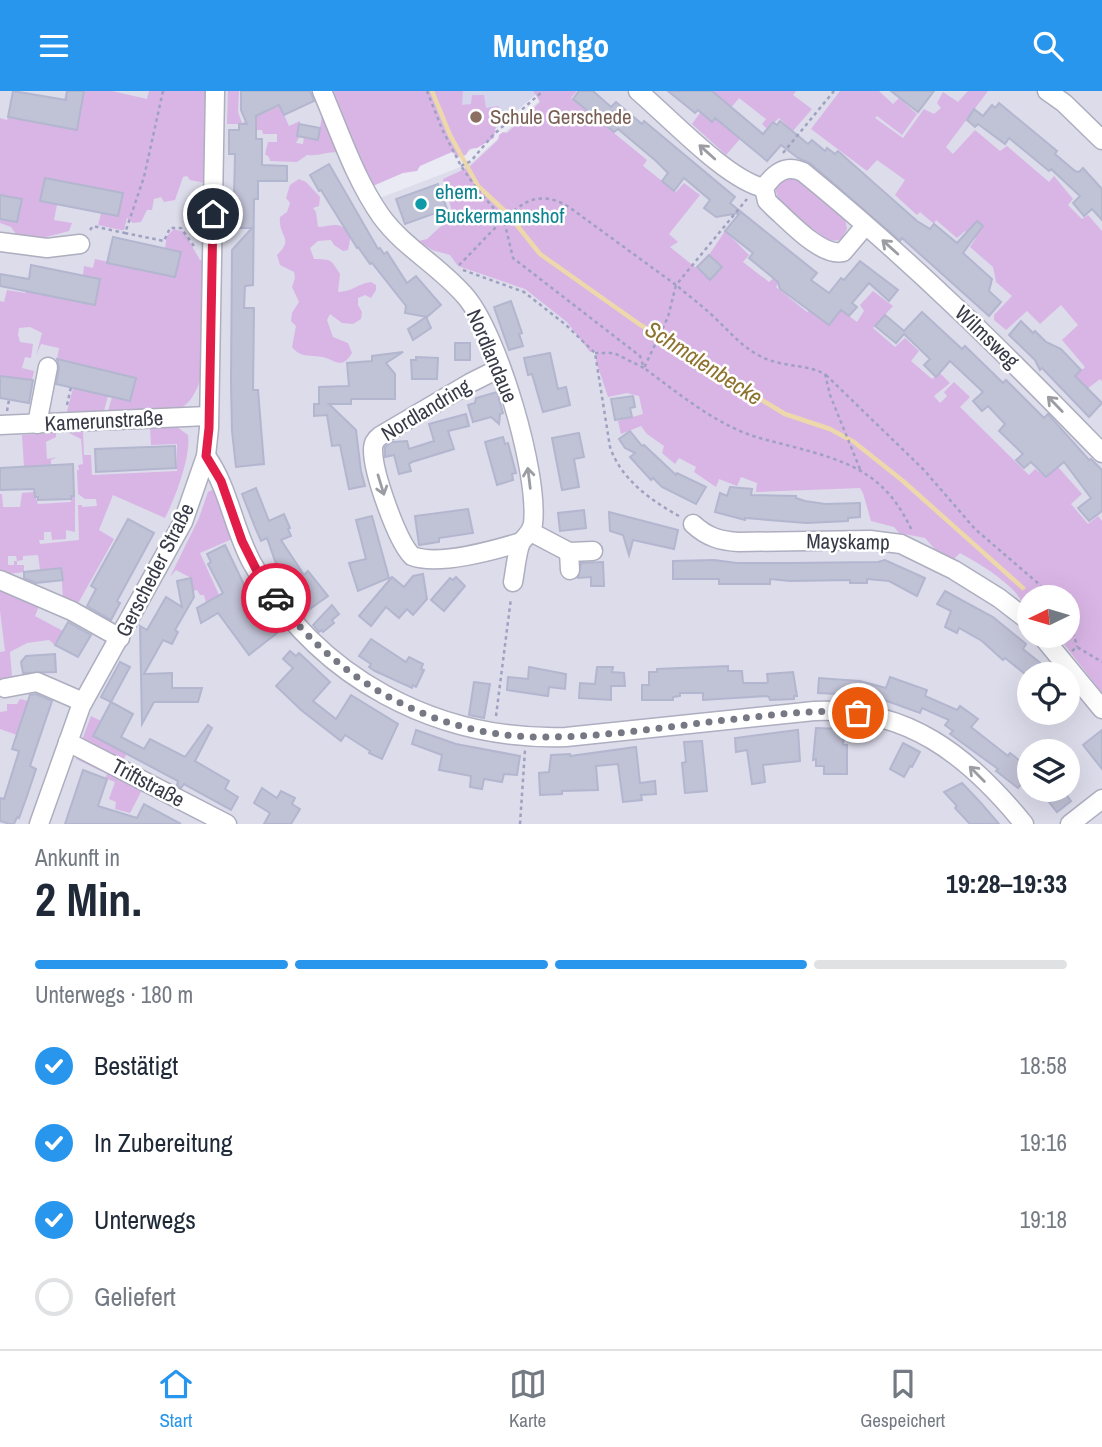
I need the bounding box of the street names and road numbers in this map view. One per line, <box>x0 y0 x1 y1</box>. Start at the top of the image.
street label: Wilmsweg <box>949 299 1026 375</box>
street label: Nordlandaue <box>460 305 525 407</box>
street label: Nordlandring <box>376 371 476 448</box>
street label: Kamerunstraße <box>44 403 164 438</box>
street label: Gerscheder Straße <box>108 498 201 642</box>
street label: Mayskamp <box>806 526 890 557</box>
street label: Triftstraße <box>107 751 190 814</box>

